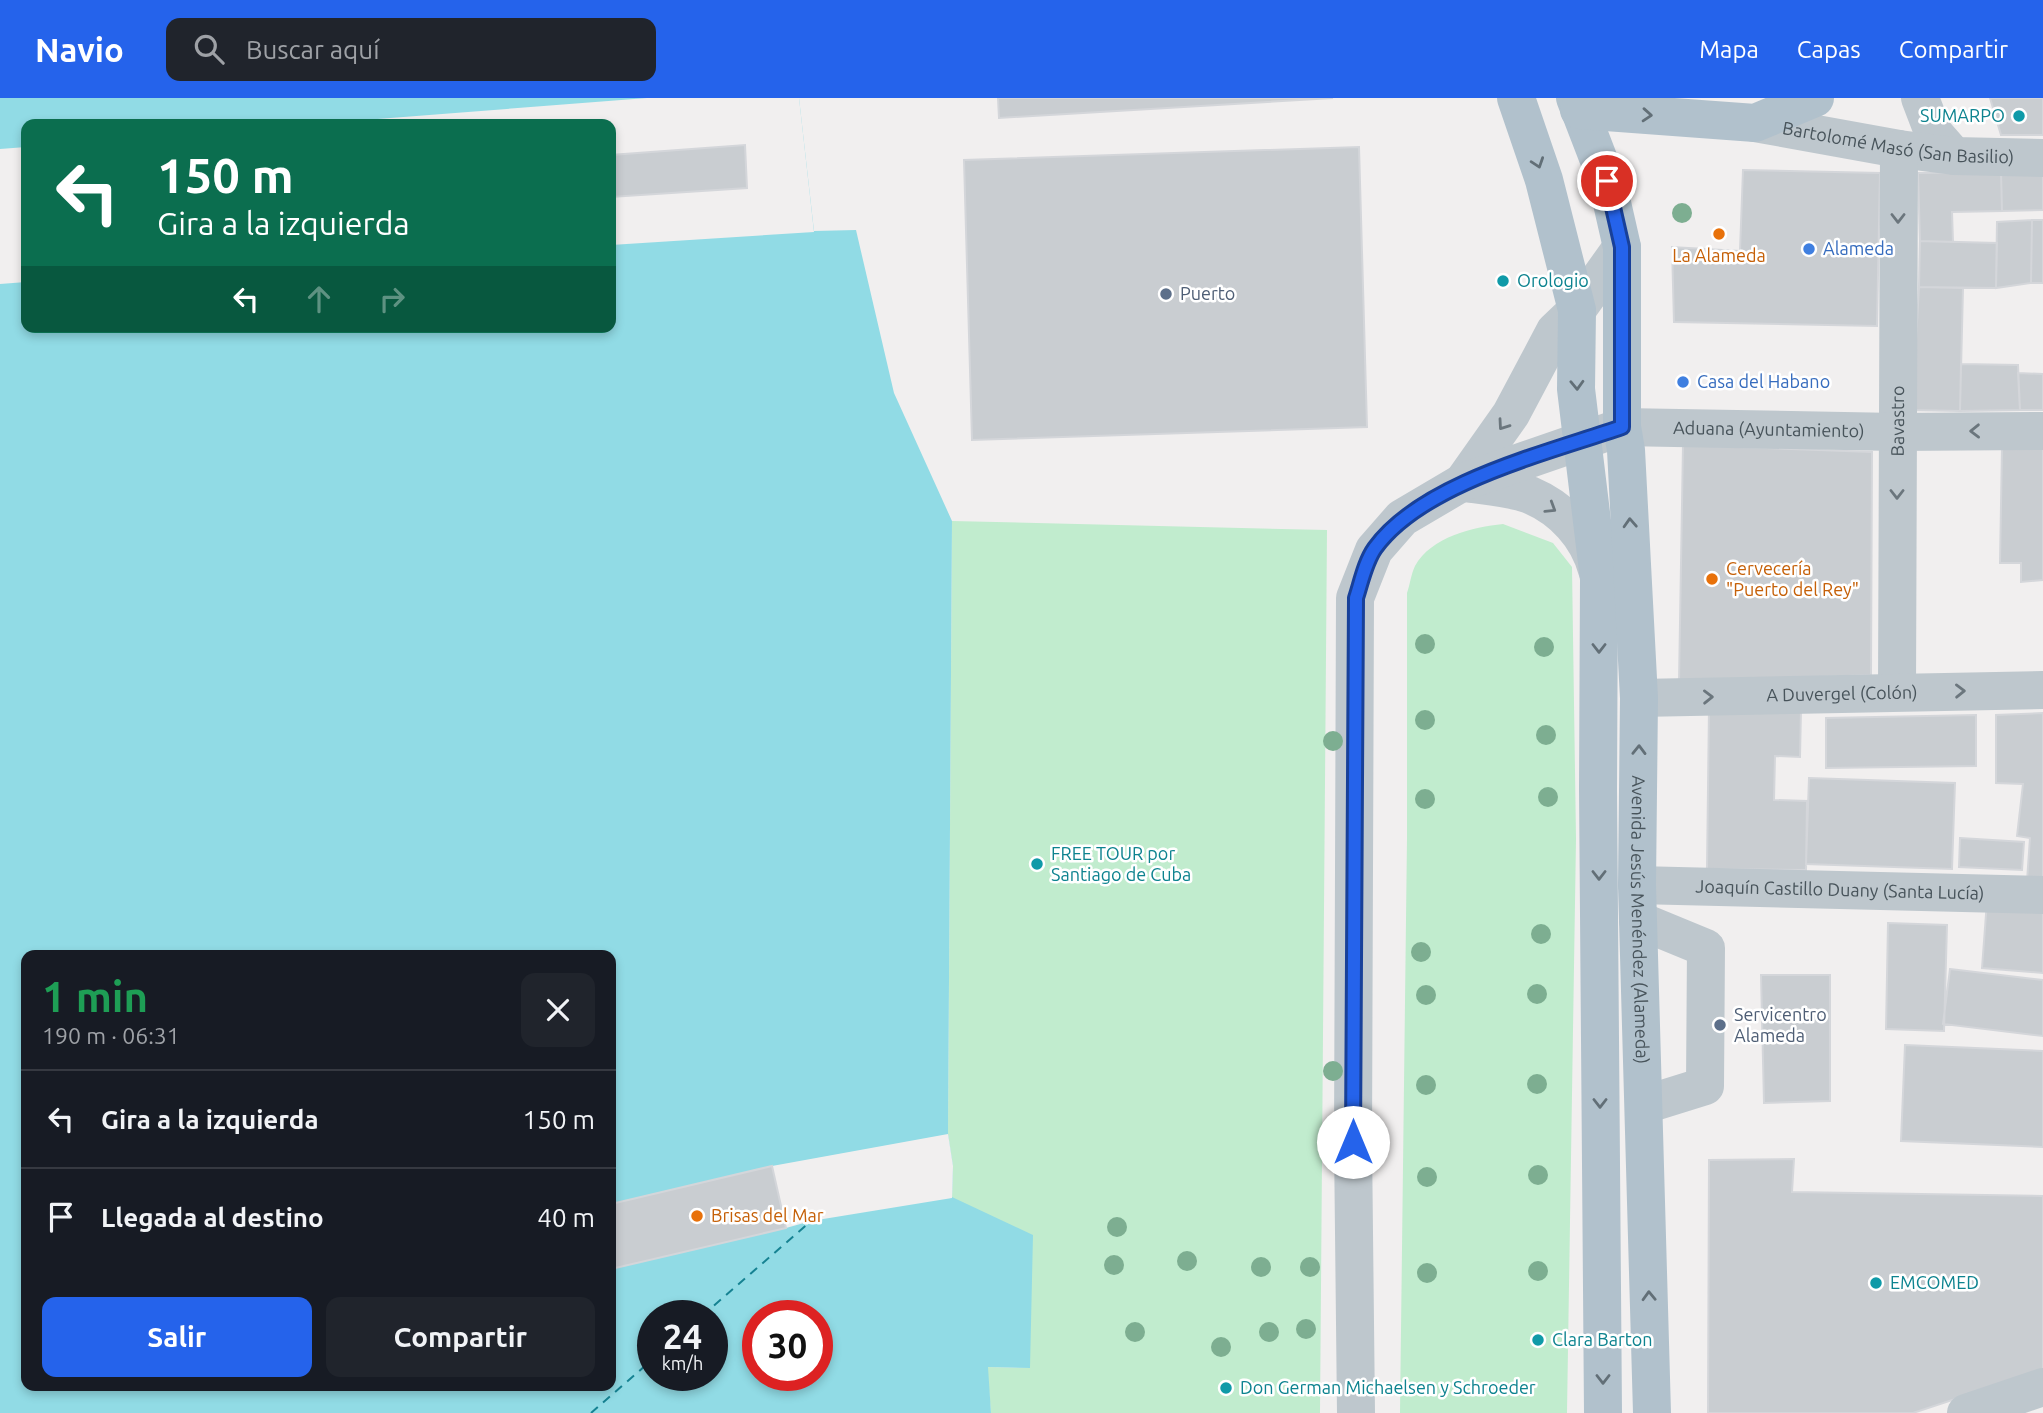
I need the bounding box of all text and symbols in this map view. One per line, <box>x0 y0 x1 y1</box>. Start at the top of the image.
search box <box>166 18 656 81</box>
icon: search <box>190 30 228 68</box>
text: Navio <box>35 31 124 68</box>
text: Buscar aquí <box>246 35 379 64</box>
text: Mapa <box>1699 36 1759 63</box>
text: Capas <box>1797 36 1861 63</box>
text: Compartir <box>1899 36 2008 63</box>
place label: SUMARPO <box>1920 105 2005 125</box>
one-way arrow <box>1642 107 1653 122</box>
marker: SUMARPO <box>2011 108 2027 124</box>
street label: Bartolomé Masó (San Basilio) <box>1781 117 2014 167</box>
icon: left <box>42 147 133 238</box>
text: 150 m <box>157 147 294 202</box>
pin <box>1577 151 1637 211</box>
one-way arrow <box>1530 156 1544 168</box>
icon: arrive <box>1588 162 1626 200</box>
text: Gira a la izquierda <box>157 205 410 241</box>
one-way arrow <box>1891 212 1906 223</box>
marker: La Alameda <box>1711 226 1727 242</box>
place label: Alameda <box>1823 238 1894 258</box>
marker: Alameda <box>1801 241 1817 257</box>
place label: La Alameda <box>1672 245 1766 265</box>
place label: Orologio <box>1517 270 1589 290</box>
marker: Orologio <box>1495 273 1511 289</box>
icon: left <box>227 280 265 318</box>
icon: ahead <box>300 280 338 318</box>
icon: right <box>373 280 411 318</box>
place label: Puerto <box>1180 283 1235 303</box>
marker: Puerto <box>1158 286 1174 302</box>
place label: Casa del Habano <box>1697 371 1830 391</box>
marker: Casa del Habano <box>1675 374 1691 390</box>
one-way arrow <box>1569 380 1584 391</box>
street label: Bavastro <box>1887 385 1907 457</box>
one-way arrow <box>1499 417 1511 430</box>
street label: Aduana (Ayuntamiento) <box>1673 417 1865 441</box>
one-way arrow <box>1969 423 1980 439</box>
one-way arrow <box>1889 489 1905 500</box>
one-way arrow <box>1543 500 1556 513</box>
one-way arrow <box>1622 517 1637 528</box>
place label: Cervecería "Puerto del Rey" <box>1726 558 1859 599</box>
marker: Cervecería "Puerto del Rey" <box>1704 571 1720 587</box>
one-way arrow <box>1591 643 1607 653</box>
street label: A Duvergel (Colón) <box>1766 681 1918 704</box>
one-way arrow <box>1955 683 1965 699</box>
one-way arrow <box>1702 689 1713 704</box>
one-way arrow <box>1631 744 1647 755</box>
street label: Avenida Jesús Menéndez (Alameda) <box>1628 775 1653 1064</box>
place label: FREE TOUR por Santiago de Cuba <box>1051 843 1191 884</box>
marker: FREE TOUR por Santiago de Cuba <box>1029 856 1045 872</box>
one-way arrow <box>1591 870 1607 881</box>
street label: Joaquín Castillo Duany (Santa Lucía) <box>1695 875 1985 904</box>
text: 1 min <box>42 973 148 1020</box>
button: close <box>521 973 595 1047</box>
place label: Servicentro Alameda <box>1734 1004 1827 1045</box>
marker: Servicentro Alameda <box>1712 1017 1728 1033</box>
text: 190 m · 06:31 <box>42 1023 180 1048</box>
one-way arrow <box>1593 1097 1608 1108</box>
icon: left <box>42 1100 80 1138</box>
text: Gira a la izquierda <box>101 1105 319 1134</box>
text: 150 m <box>523 1105 595 1134</box>
position arrow <box>1316 1105 1390 1179</box>
icon: arrive <box>42 1198 80 1236</box>
text: Llegada al destino <box>101 1203 324 1232</box>
text: 40 m <box>537 1203 595 1232</box>
place label: Brisas del Mar <box>711 1205 824 1225</box>
marker: Brisas del Mar <box>689 1208 705 1224</box>
place label: EMCOMED <box>1890 1272 1979 1292</box>
marker: EMCOMED <box>1868 1275 1884 1291</box>
one-way arrow <box>1641 1290 1656 1301</box>
button: Salir <box>42 1297 312 1377</box>
button: Compartir <box>326 1297 595 1377</box>
speed limit sign: 30 <box>742 1300 833 1391</box>
text: 24 <box>663 1316 702 1356</box>
place label: Clara Barton <box>1552 1329 1653 1349</box>
marker: Clara Barton <box>1530 1332 1546 1348</box>
text: km/h <box>662 1353 703 1373</box>
one-way arrow <box>1595 1374 1610 1385</box>
place label: Don German Michaelsen y Schroeder <box>1240 1377 1536 1397</box>
marker: Don German Michaelsen y Schroeder <box>1218 1380 1234 1396</box>

